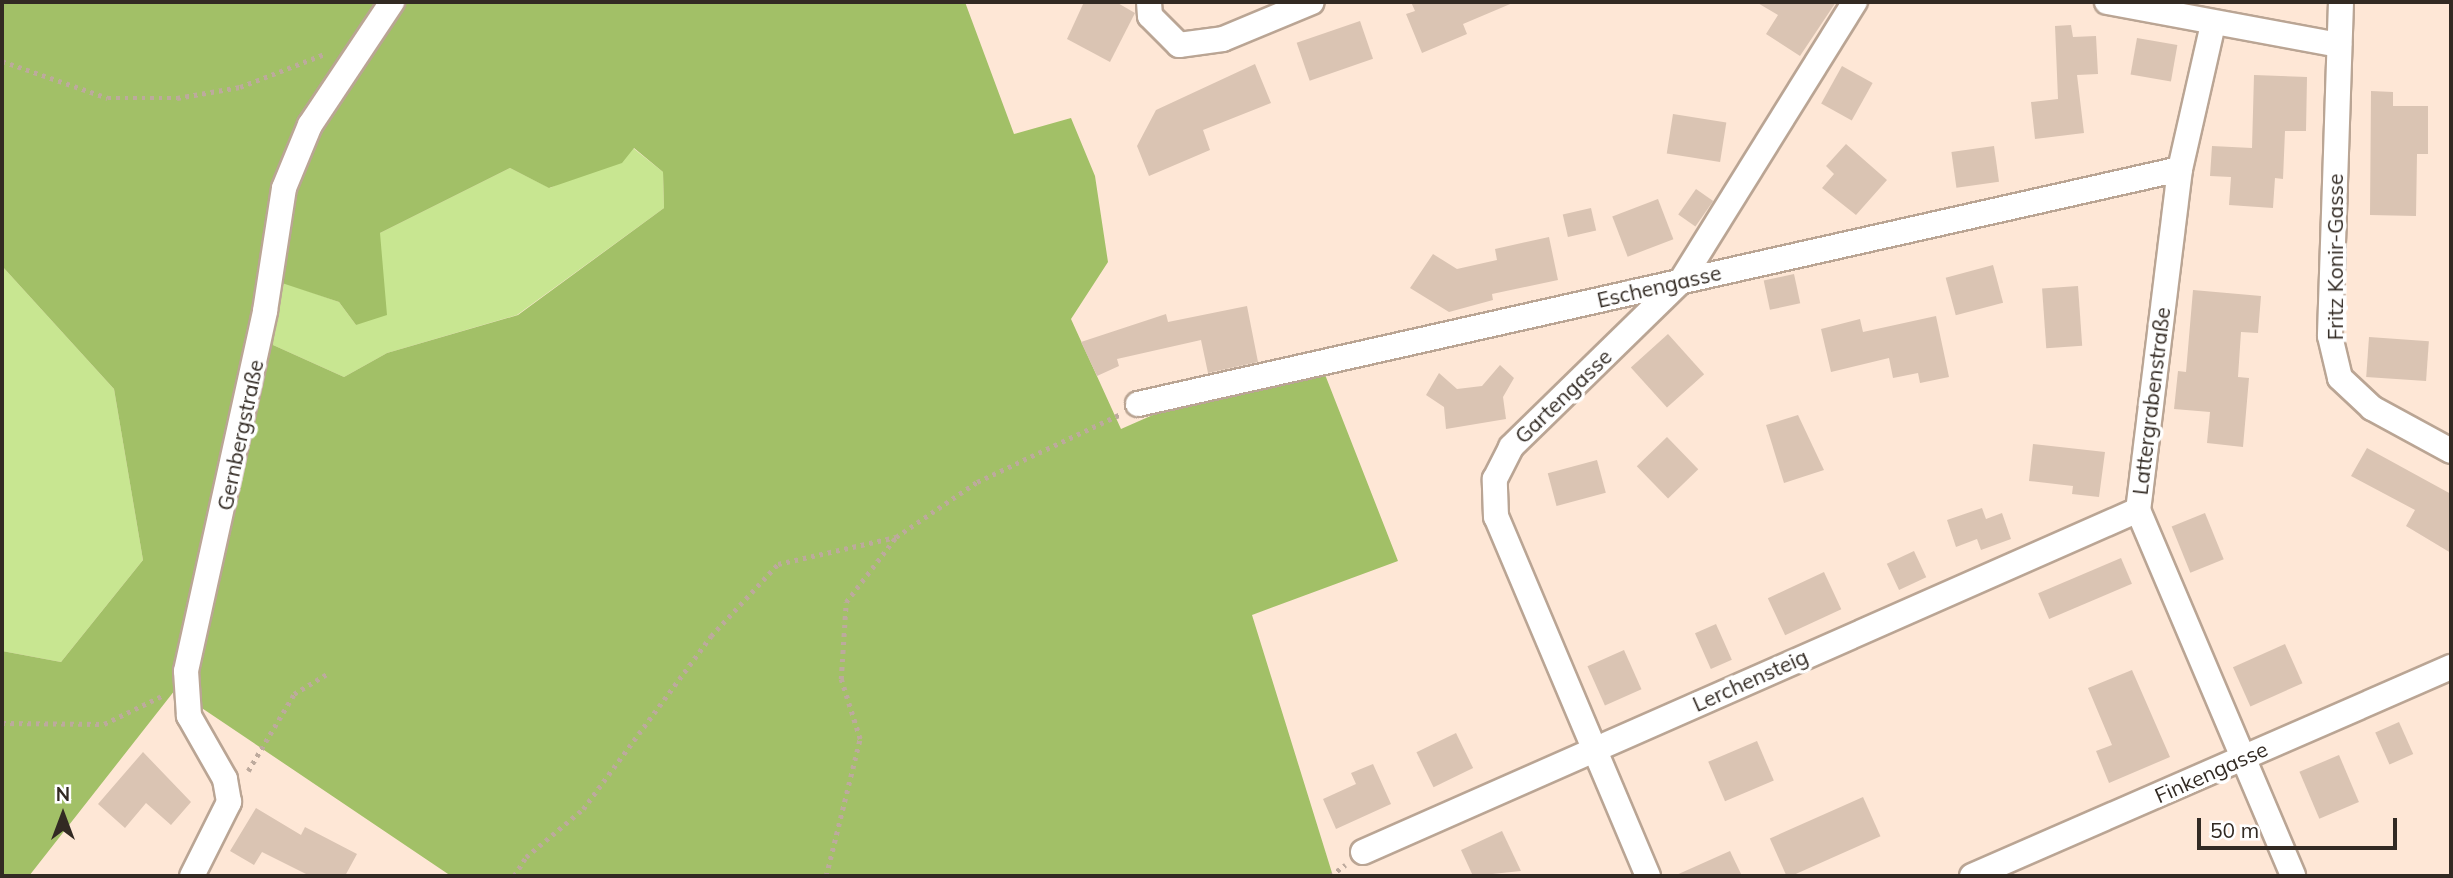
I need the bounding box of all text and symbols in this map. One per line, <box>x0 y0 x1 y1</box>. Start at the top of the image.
street label: Fritz Konir-Gasse <box>2322 174 2348 340</box>
street label: Eschengasse <box>1595 259 1723 313</box>
street label: Lattergrabenstraße <box>2127 306 2175 496</box>
street label: Gartengasse <box>1509 344 1617 448</box>
street label: Gernbergstraße <box>212 357 268 513</box>
street label: Lerchensteig <box>1689 643 1811 717</box>
street label: Finkengasse <box>2151 736 2271 808</box>
north arrow <box>28 780 98 850</box>
text: N <box>56 782 70 806</box>
scale bar <box>2201 804 2400 848</box>
text: 50 m <box>2210 817 2259 843</box>

